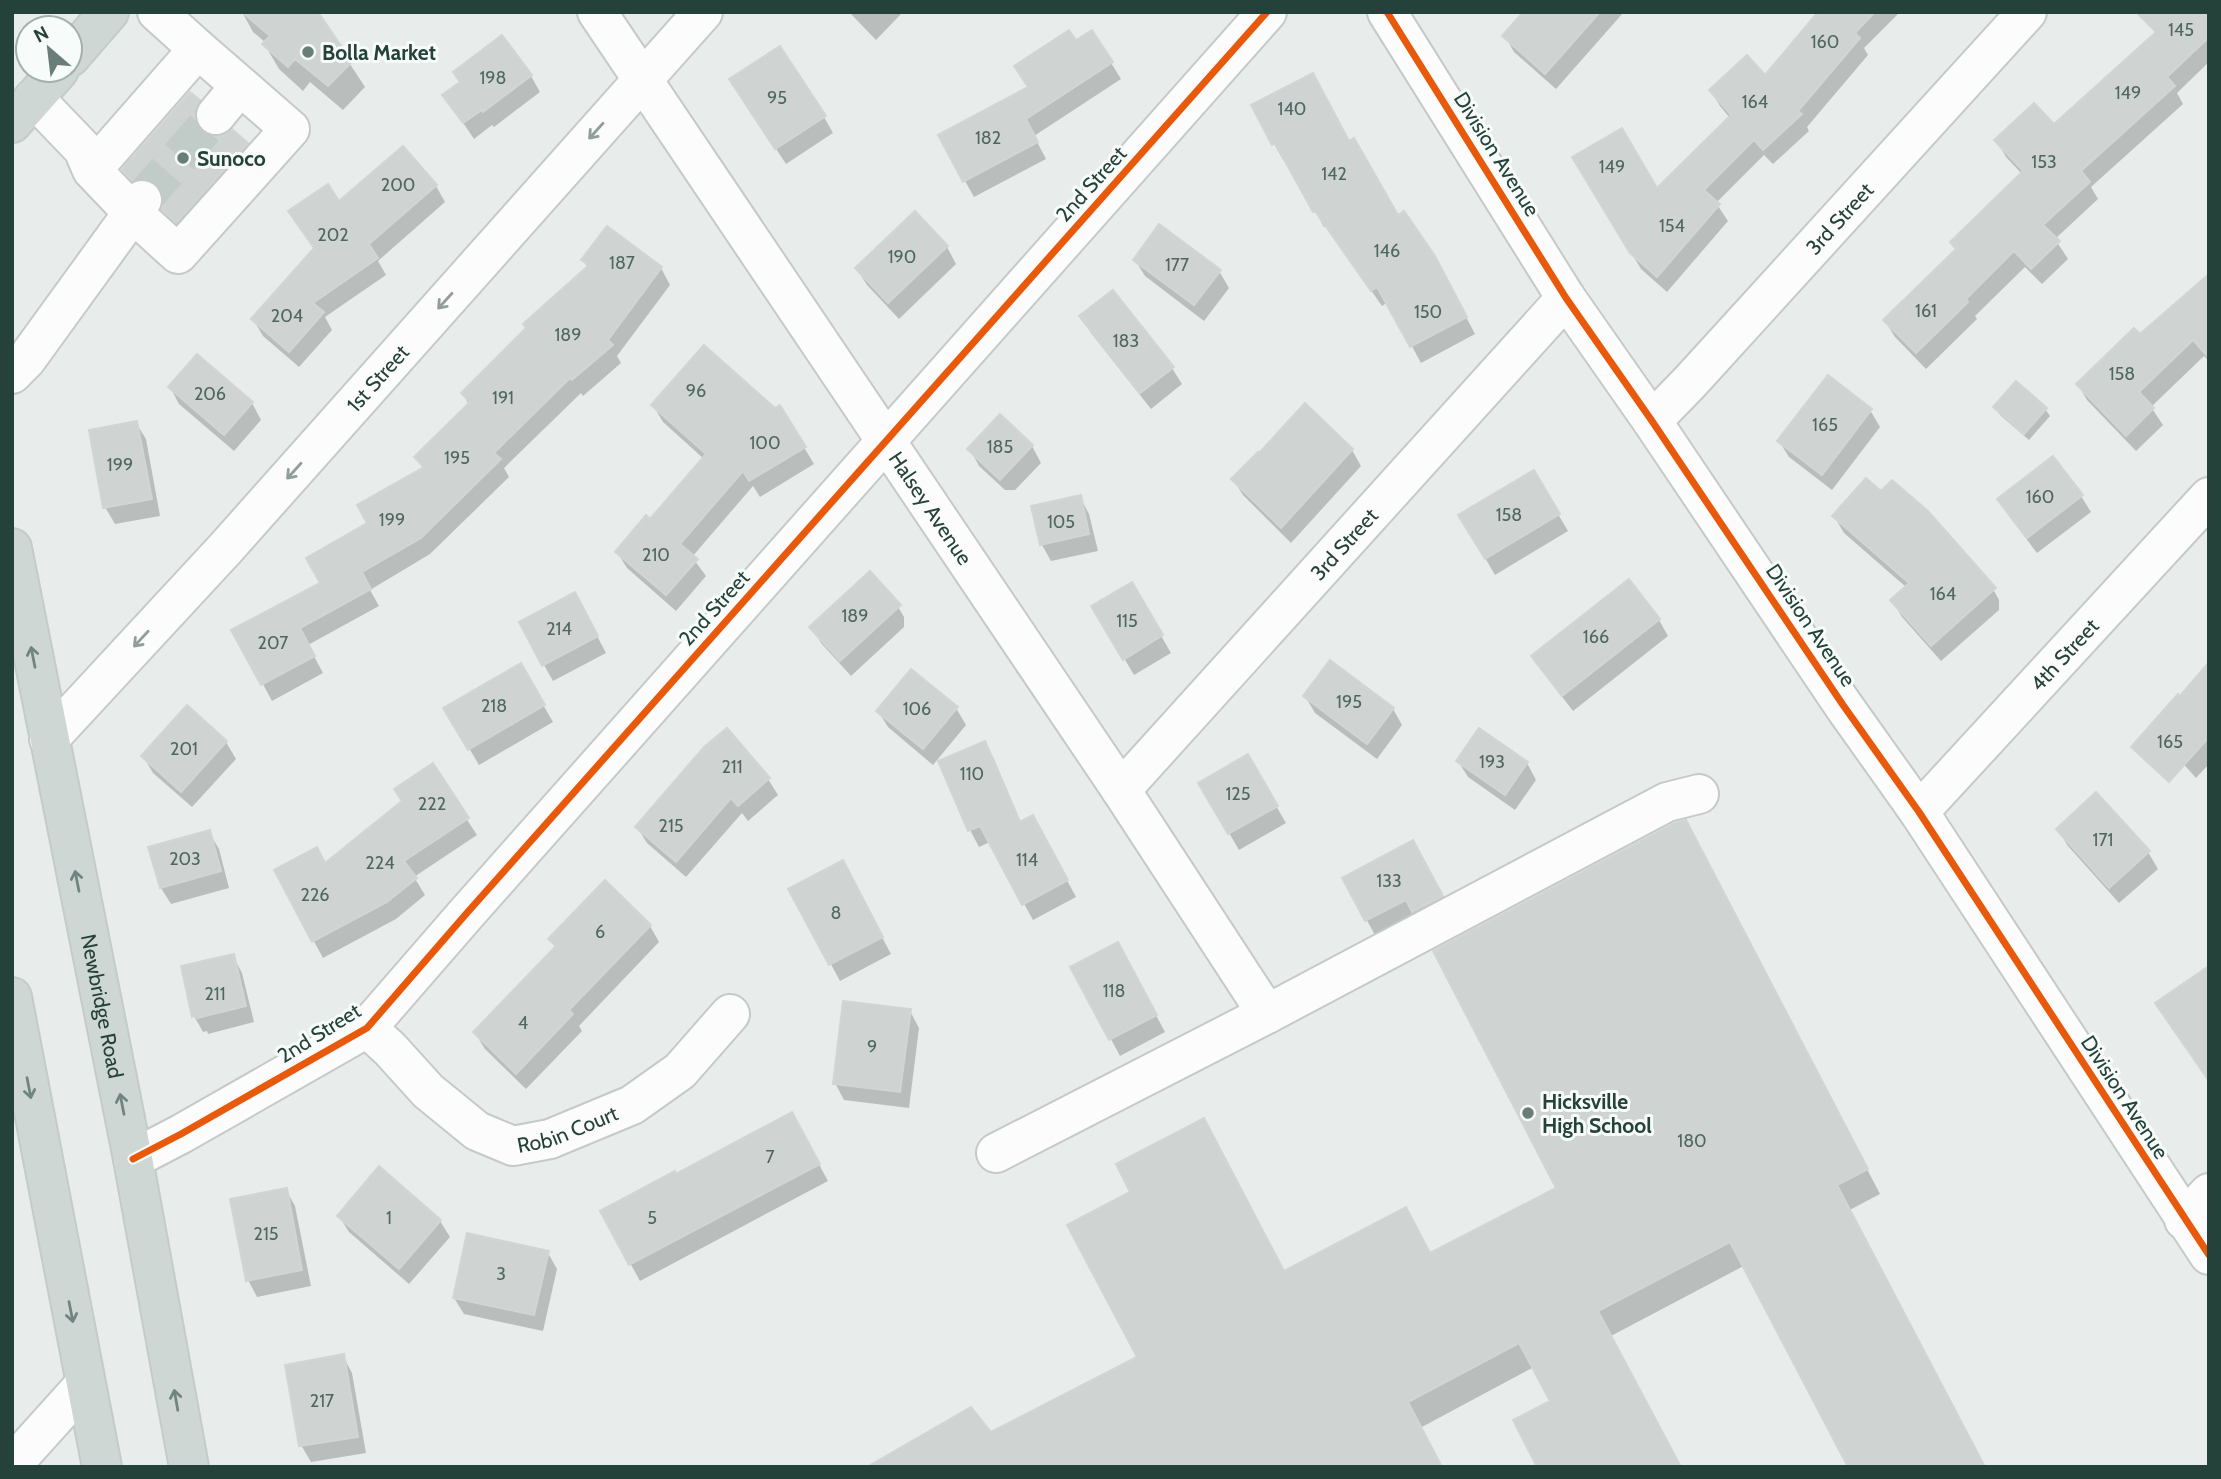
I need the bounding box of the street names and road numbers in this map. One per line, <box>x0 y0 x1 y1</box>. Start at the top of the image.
street label: Division Avenue <box>1449 87 1545 221</box>
street label: 2nd Street <box>1051 141 1131 227</box>
street label: 3rd Street <box>1800 177 1878 259</box>
street label: 1st Street <box>341 339 414 417</box>
street label: Halsey Avenue <box>884 447 978 570</box>
street label: 3rd Street <box>1305 503 1383 585</box>
street label: Division Avenue <box>1761 559 1861 691</box>
street label: 2nd Street <box>674 565 754 651</box>
street label: 4th Street <box>2024 613 2103 696</box>
street label: Newbridge Road <box>76 932 129 1080</box>
street label: 2nd Street <box>273 998 365 1068</box>
street label: Division Avenue <box>2076 1031 2174 1164</box>
street label: Robin Court <box>515 1100 621 1157</box>

